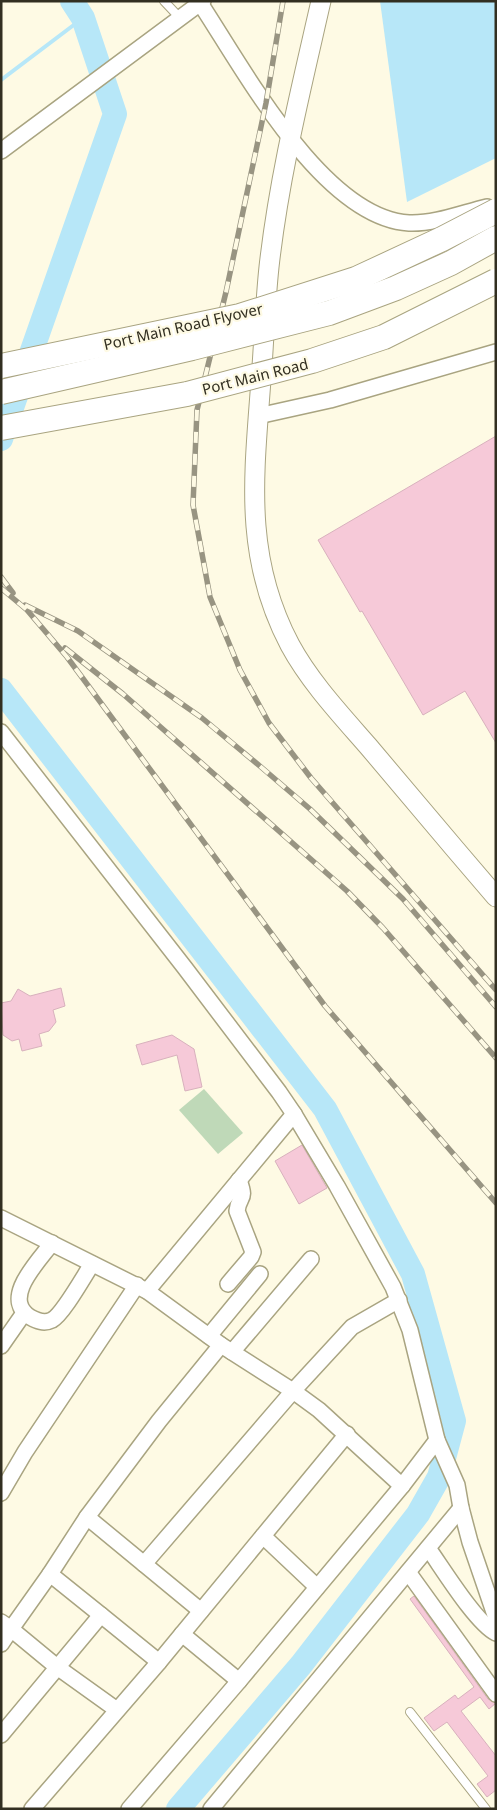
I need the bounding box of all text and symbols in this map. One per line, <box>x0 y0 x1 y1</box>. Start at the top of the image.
street label: Port Main Road Flyover <box>101 298 265 354</box>
street label: Port Main Road <box>200 353 310 399</box>

